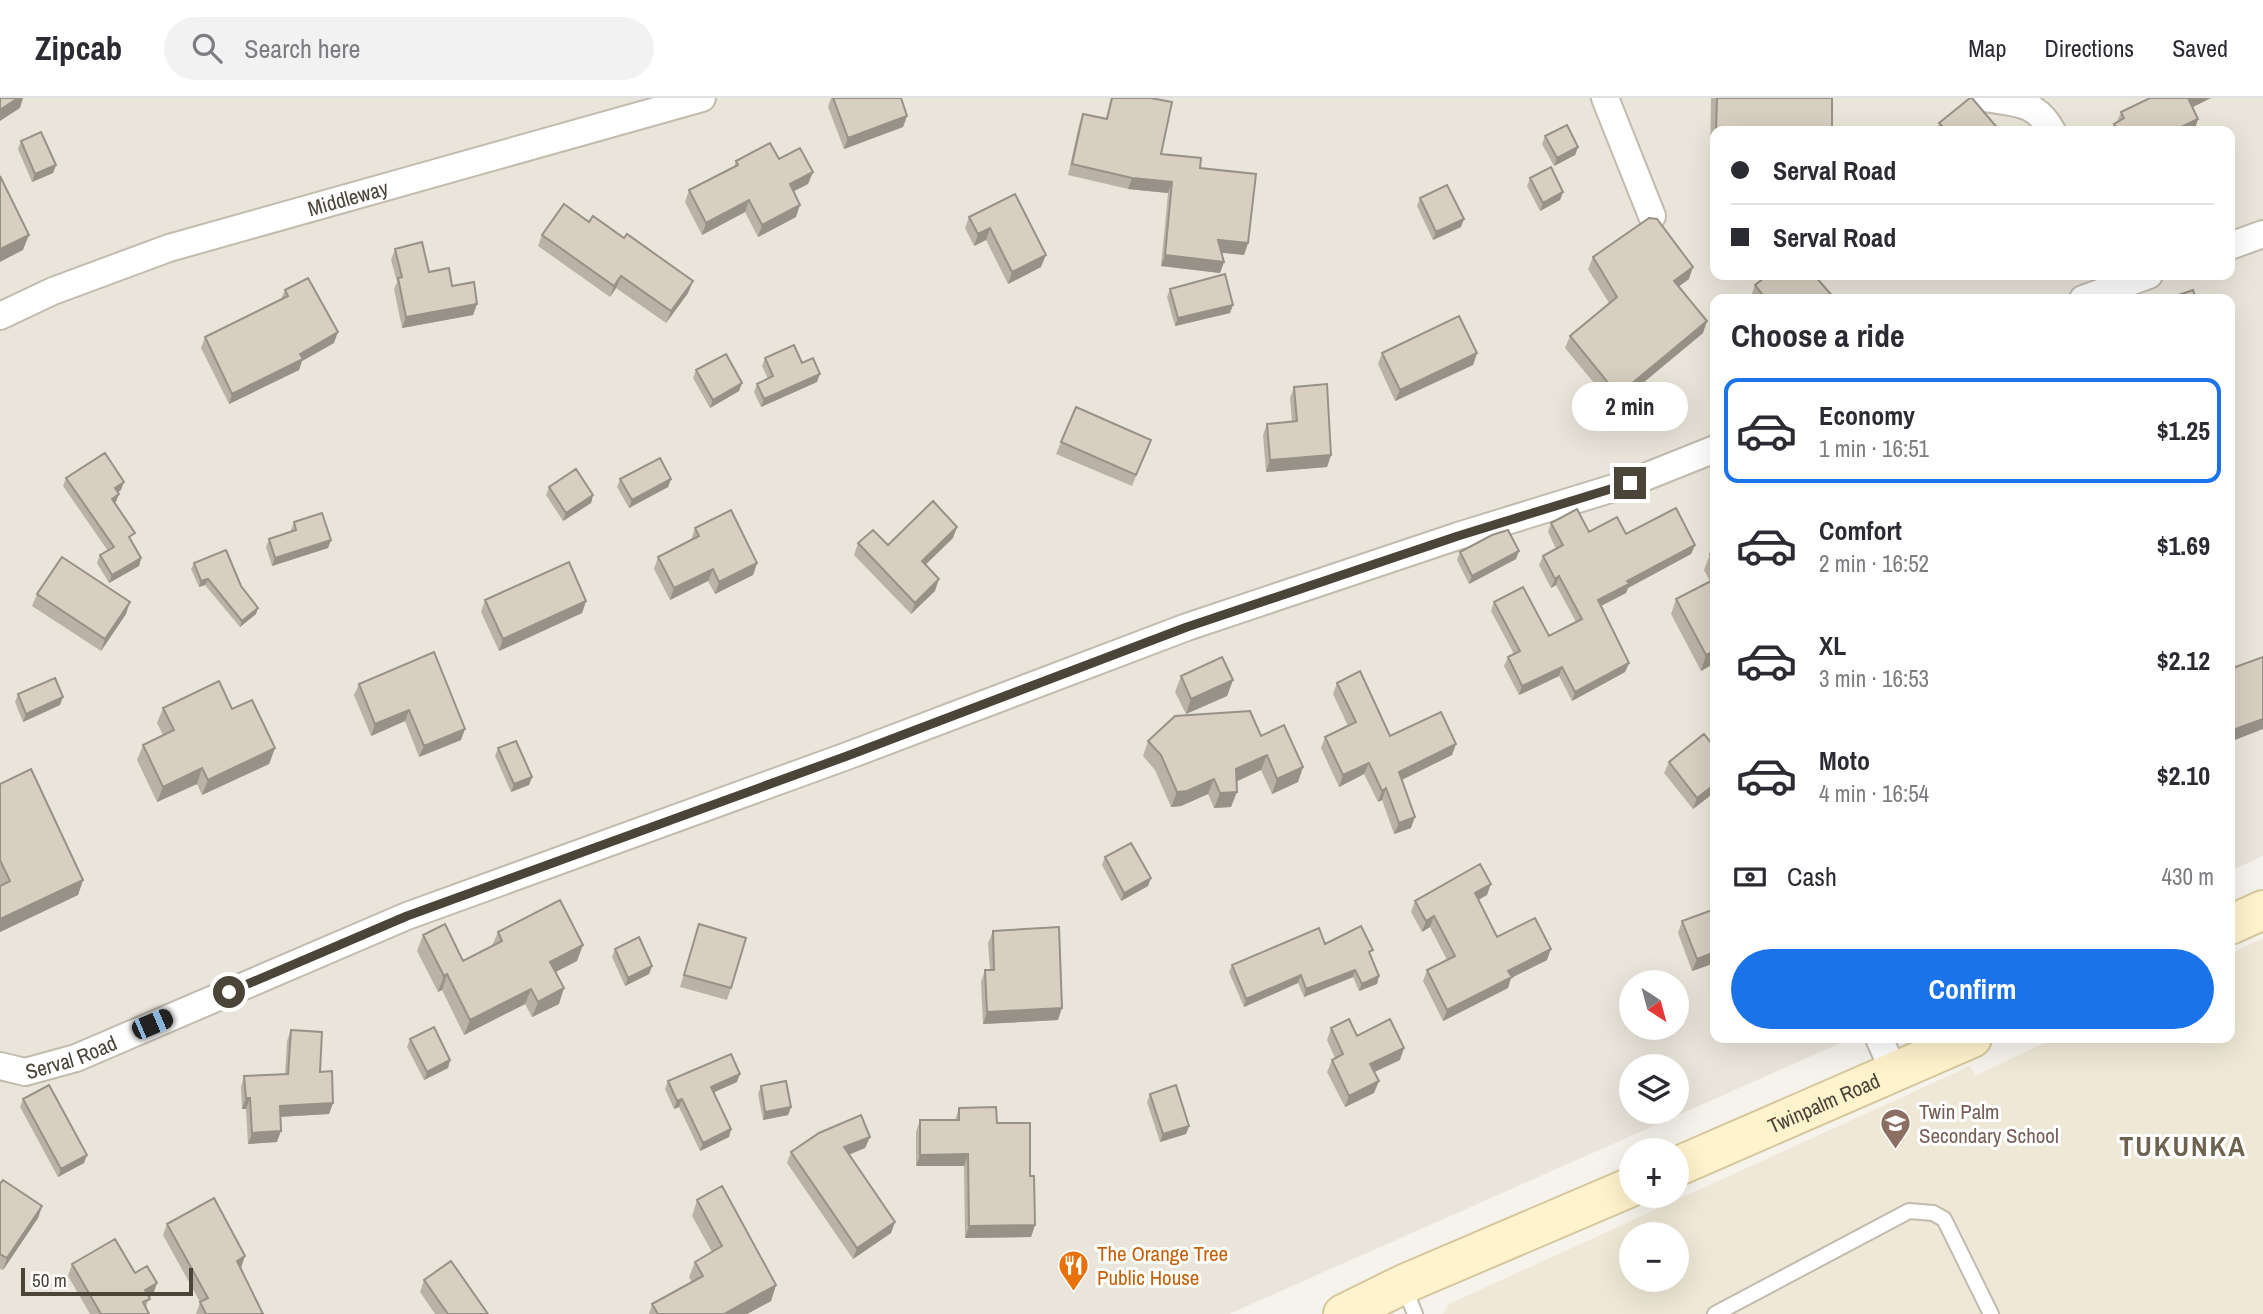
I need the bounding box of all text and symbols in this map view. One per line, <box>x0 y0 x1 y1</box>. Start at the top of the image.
search box <box>164 17 654 80</box>
text: Zipcab <box>35 26 122 70</box>
icon: search <box>188 29 226 67</box>
text: Search here <box>244 31 360 66</box>
text: Map <box>1968 32 2006 64</box>
text: Directions <box>2044 32 2134 64</box>
text: Saved <box>2172 32 2228 64</box>
text: Serval Road <box>1773 153 1896 188</box>
street label: Middleway <box>304 172 392 223</box>
text: Serval Road <box>1773 220 1896 255</box>
text: Choose a ride <box>1731 314 1905 357</box>
callout: 2 min <box>1572 382 1688 430</box>
text: 2 min <box>1605 391 1655 422</box>
text: Economy <box>1819 398 1915 433</box>
icon: car <box>1735 399 1798 462</box>
text: $1.25 <box>2157 413 2210 448</box>
text: 1 min · 16:51 <box>1819 433 1929 464</box>
route end <box>1614 467 1646 499</box>
text: Comfort <box>1819 513 1902 548</box>
icon: car <box>1735 514 1798 577</box>
text: $1.69 <box>2157 528 2210 563</box>
text: 2 min · 16:52 <box>1819 548 1929 579</box>
text: XL <box>1819 628 1846 663</box>
icon: car <box>1735 629 1798 692</box>
text: $2.12 <box>2157 643 2210 678</box>
text: 3 min · 16:53 <box>1819 663 1929 694</box>
text: Moto <box>1819 743 1870 778</box>
icon: car <box>1735 744 1798 807</box>
text: $2.10 <box>2157 758 2210 793</box>
text: 4 min · 16:54 <box>1819 778 1929 809</box>
icon: cash <box>1731 858 1769 896</box>
text: Cash <box>1787 859 1837 894</box>
text: 430 m <box>2162 861 2214 892</box>
button: Confirm <box>1731 949 2214 1029</box>
north arrow <box>1619 970 1689 1040</box>
map controls <box>1619 970 1689 1292</box>
route start <box>213 976 245 1008</box>
car <box>129 1006 176 1042</box>
street label: Serval Road <box>22 1028 121 1086</box>
button: layers <box>1619 1054 1689 1124</box>
street label: Twinpalm Road <box>1763 1065 1884 1140</box>
place label: Twin Palm Secondary School <box>1919 1097 2059 1150</box>
school or university icon: Twin Palm Secondary School <box>1879 1106 1913 1150</box>
district label: TUKUNKA <box>2119 1127 2247 1165</box>
button: + <box>1619 1138 1689 1208</box>
button: − <box>1619 1222 1689 1292</box>
place label: The Orange Tree Public House <box>1097 1239 1228 1292</box>
restaurant icon: The Orange Tree Public House <box>1057 1248 1091 1292</box>
scale bar <box>21 1265 192 1297</box>
text: 50 m <box>32 1267 67 1293</box>

